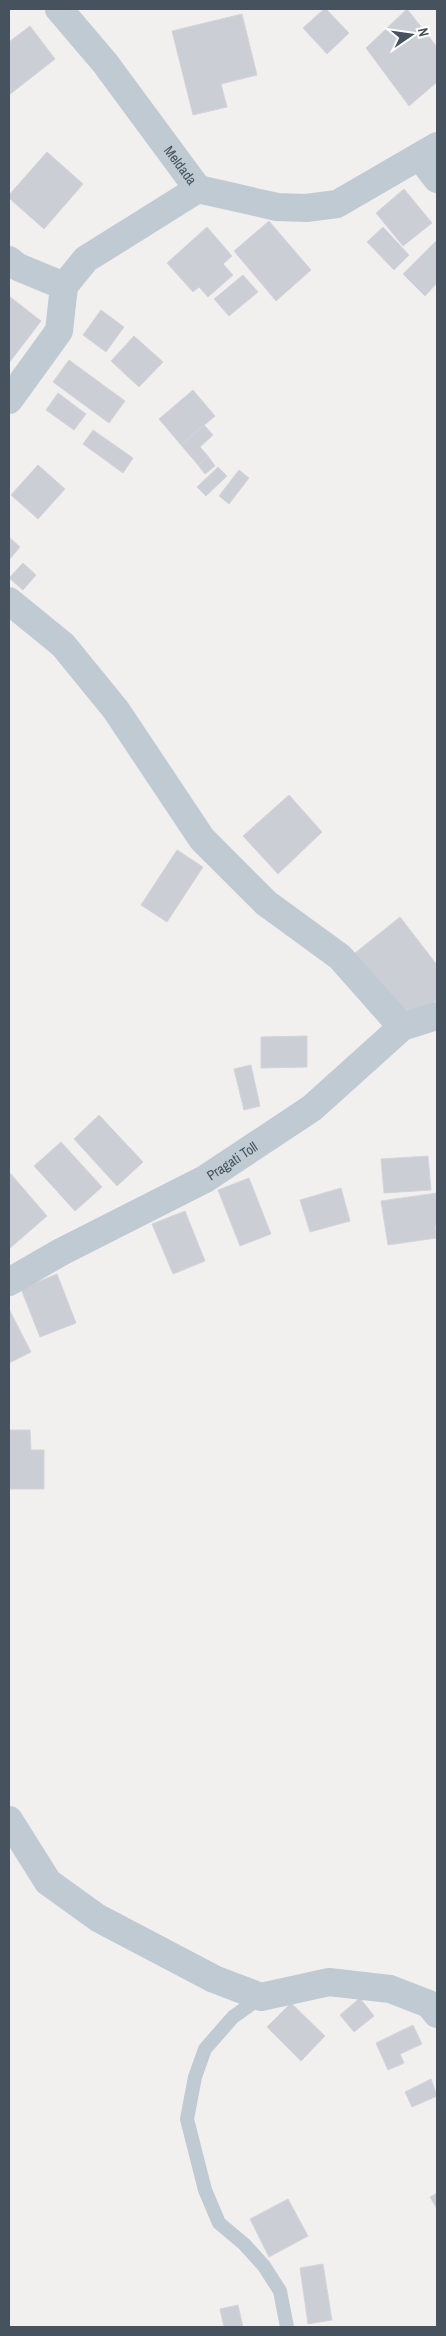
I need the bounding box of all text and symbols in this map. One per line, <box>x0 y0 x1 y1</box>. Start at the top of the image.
north arrow <box>386 10 436 60</box>
text: N <box>414 26 433 38</box>
street label: Meldada <box>160 142 201 189</box>
street label: Pragati Toll <box>203 1138 261 1184</box>

